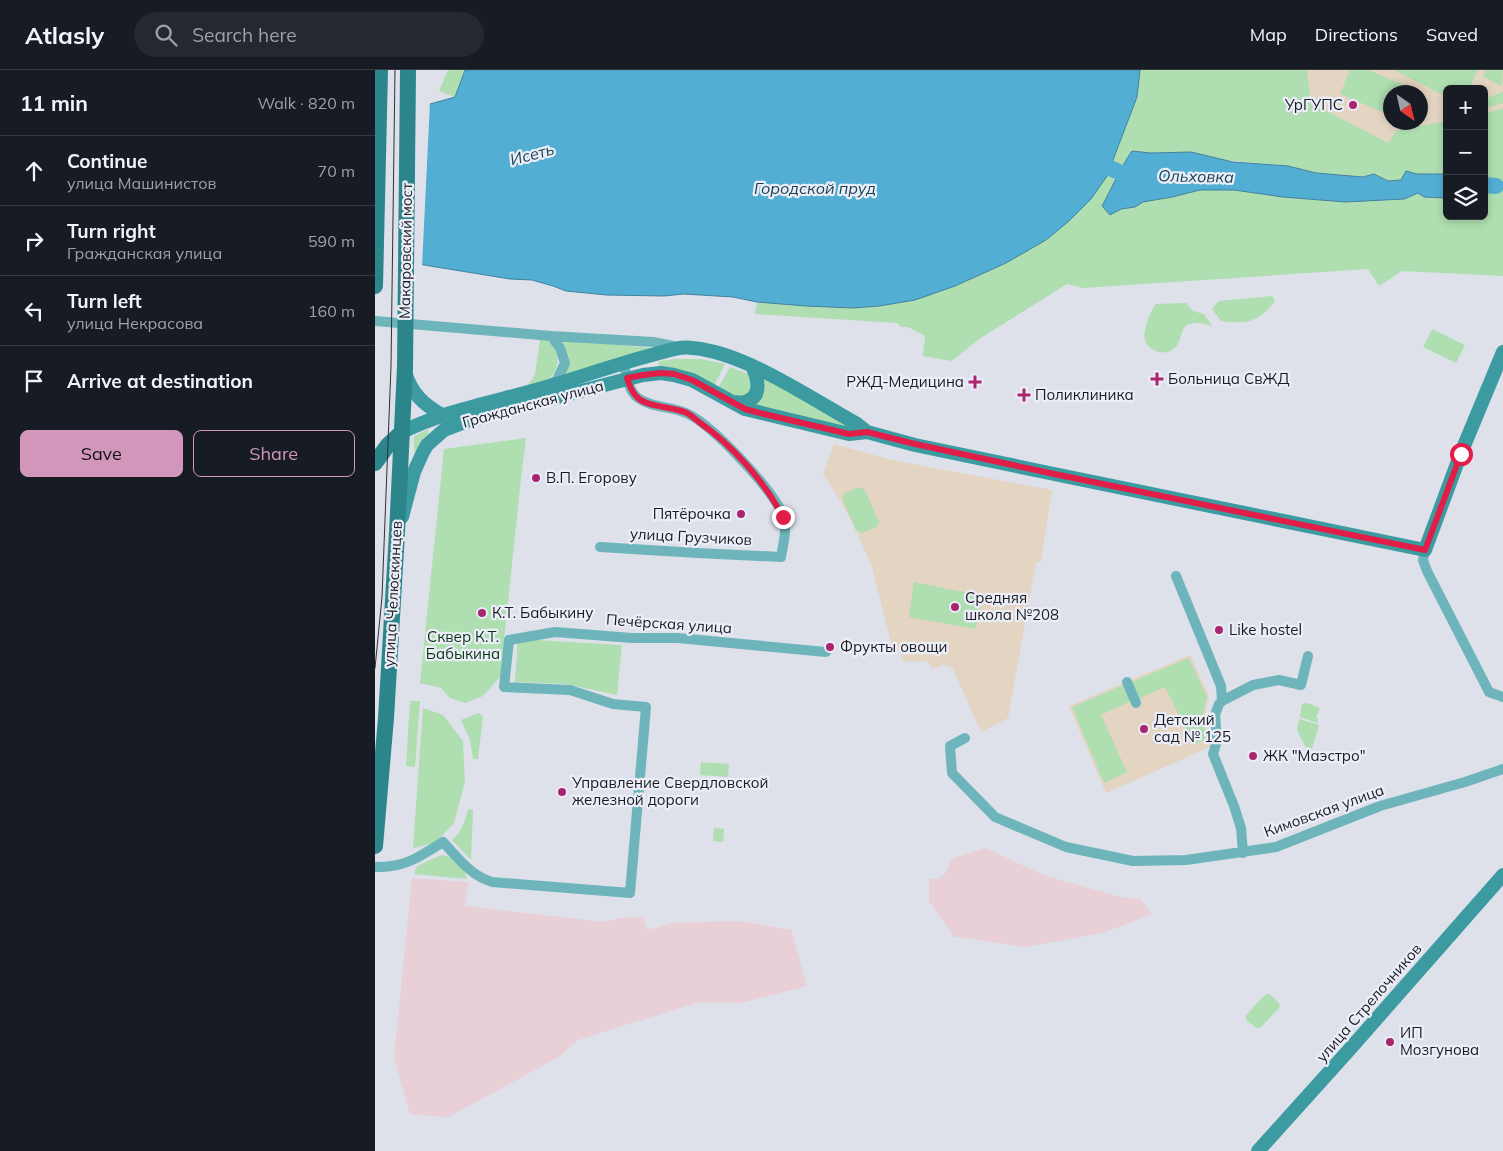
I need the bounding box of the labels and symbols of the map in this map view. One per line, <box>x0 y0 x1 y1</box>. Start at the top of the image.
north arrow <box>1383 85 1428 130</box>
place label: УрГУПС <box>1284 95 1343 114</box>
marker: УрГУПС <box>1347 99 1359 111</box>
water label: Исеть <box>508 138 557 169</box>
water label: Ольховка <box>1158 165 1234 187</box>
water label: Городской пруд <box>754 178 876 198</box>
street label: Макаровский мост <box>395 183 416 319</box>
place label: Больница СвЖД <box>1168 369 1290 388</box>
place label: РЖД-Медицина <box>846 372 964 391</box>
marker: Больница СвЖД <box>1150 372 1164 386</box>
marker: РЖД-Медицина <box>968 375 982 389</box>
street label: Гражданская улица <box>460 376 606 432</box>
place label: Поликлиника <box>1035 385 1134 404</box>
marker: Поликлиника <box>1017 388 1031 402</box>
route start <box>1450 443 1473 466</box>
place label: В.П. Егорову <box>546 468 637 487</box>
marker: В.П. Егорову <box>530 472 542 484</box>
place label: Пятёрочка <box>653 504 731 523</box>
route end <box>772 506 795 529</box>
marker: Пятёрочка <box>735 508 747 520</box>
street label: улица Челюскинцев <box>379 520 406 668</box>
street label: улица Грузчиков <box>630 524 752 549</box>
place label: Средняя школа №208 <box>965 588 1059 624</box>
marker: Средняя школа №208 <box>949 601 961 613</box>
place label: К.Т. Бабыкину <box>492 603 593 622</box>
marker: К.Т. Бабыкину <box>476 607 488 619</box>
street label: Печёрская улица <box>605 610 733 637</box>
place label: Like hostel <box>1229 620 1302 639</box>
marker: Like hostel <box>1213 624 1225 636</box>
park label: Сквер К.Т. Бабыкина <box>426 627 500 663</box>
place label: Фрукты овощи <box>840 637 948 656</box>
marker: Фрукты овощи <box>824 641 836 653</box>
place label: Детский сад № 125 <box>1154 710 1231 746</box>
marker: Детский сад № 125 <box>1138 723 1150 735</box>
place label: ЖК "Маэстро" <box>1263 746 1366 765</box>
marker: ЖК "Маэстро" <box>1247 750 1259 762</box>
place label: Управление Свердловской железной дороги <box>571 773 768 809</box>
street label: Кимовская улица <box>1261 780 1387 841</box>
marker: Управление Свердловской железной дороги <box>556 786 568 798</box>
street label: улица Стрелочников <box>1312 939 1425 1066</box>
place label: ИП Мозгунова <box>1400 1023 1479 1059</box>
marker: ИП Мозгунова <box>1384 1036 1396 1048</box>

